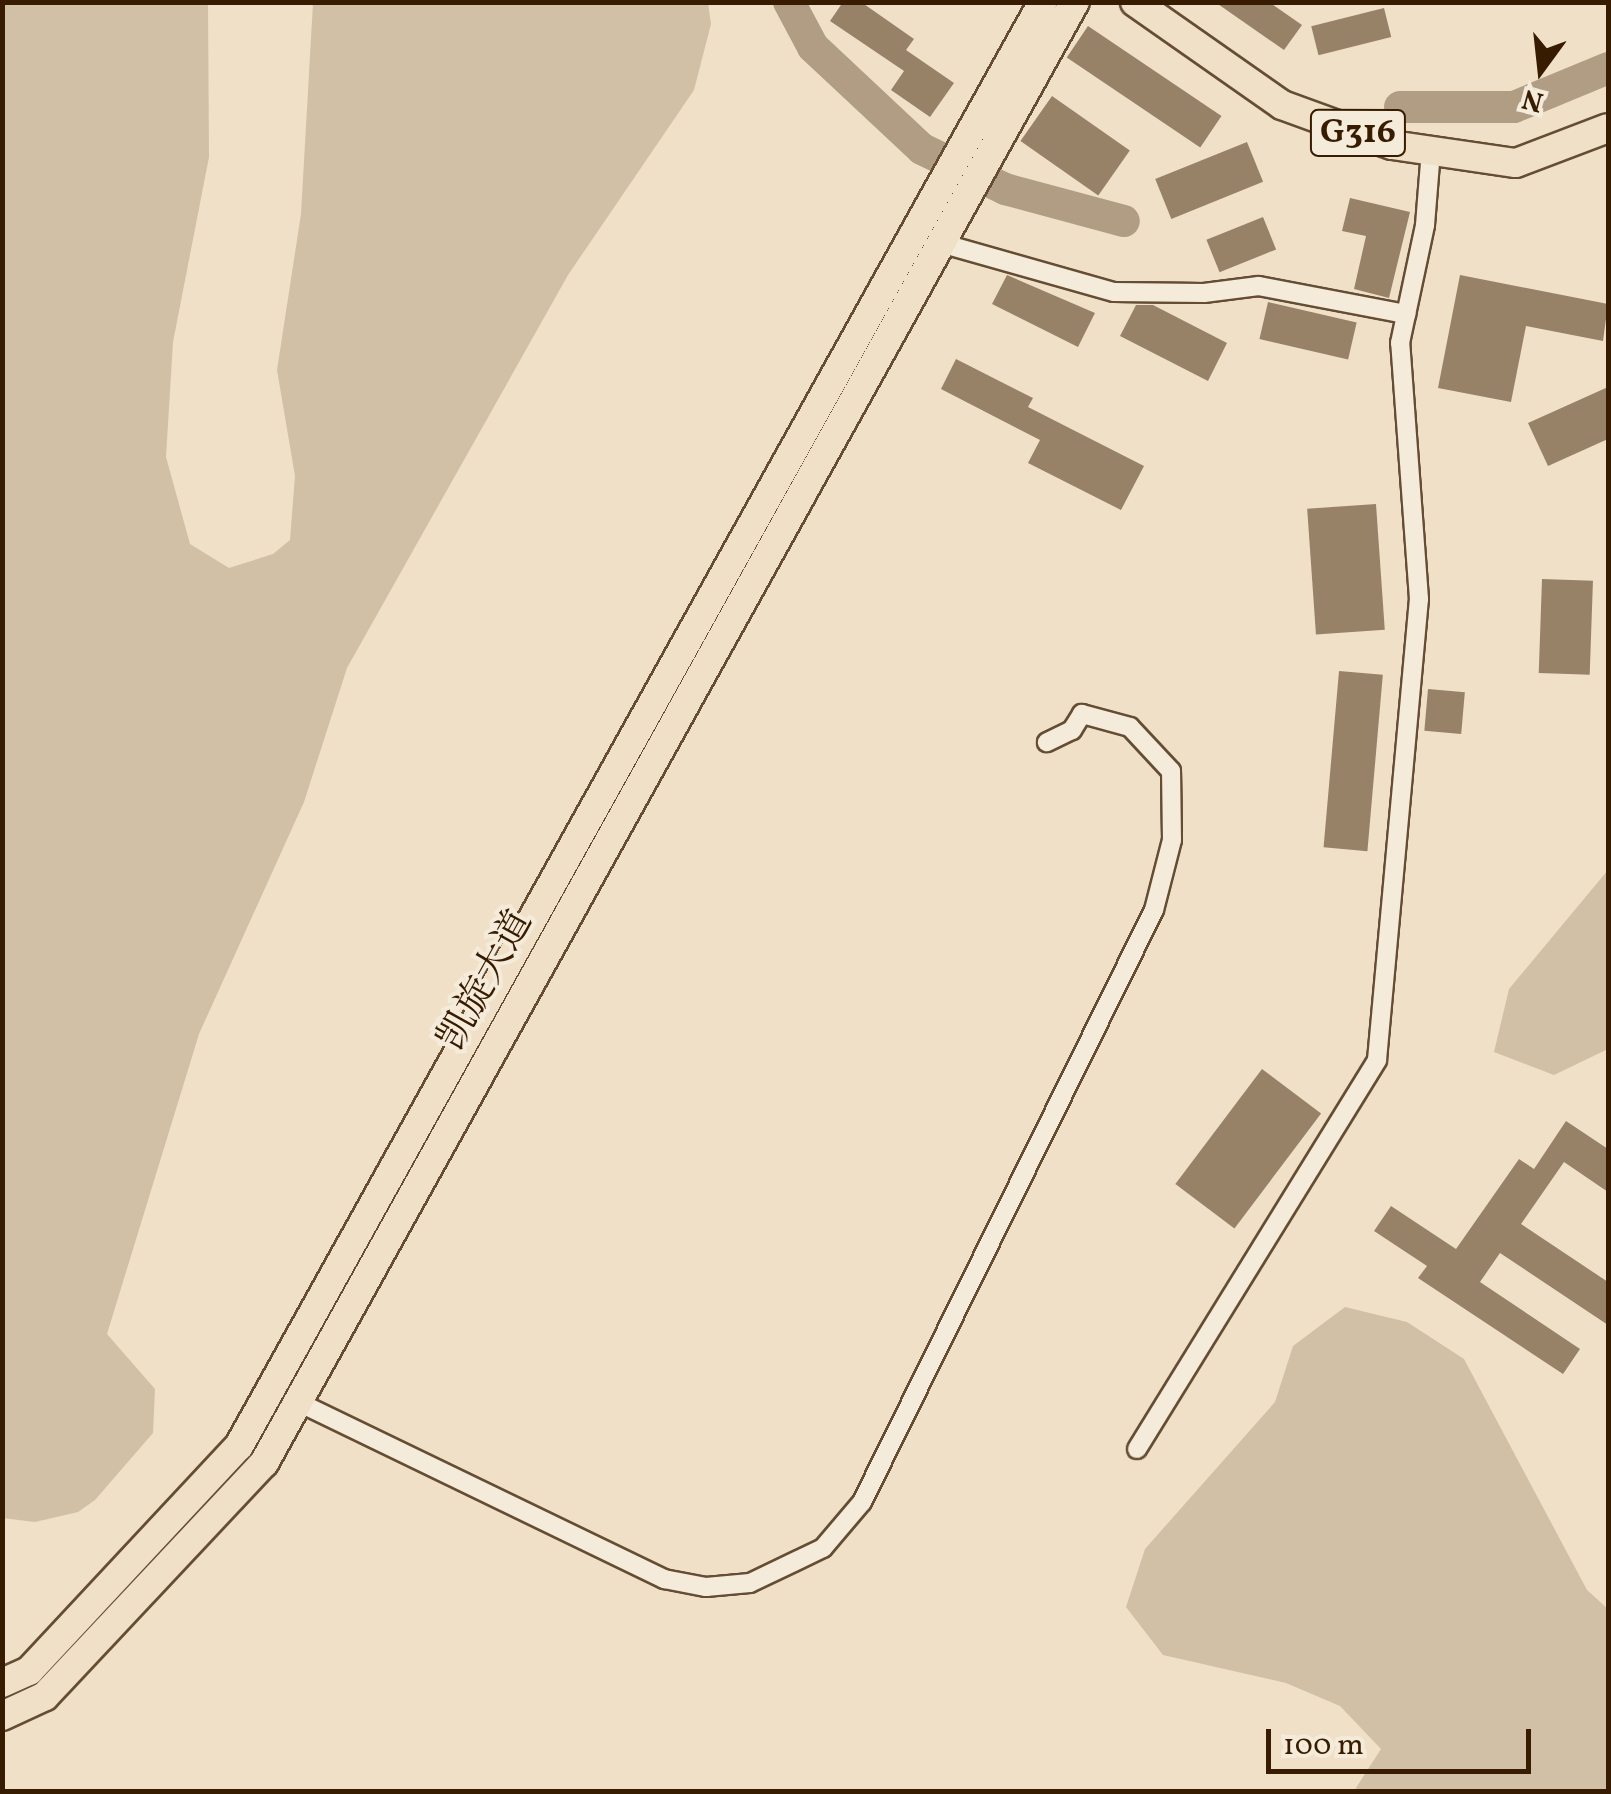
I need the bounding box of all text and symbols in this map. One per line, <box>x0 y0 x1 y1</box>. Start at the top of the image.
north arrow <box>1491 20 1591 120</box>
text: N <box>1518 78 1548 121</box>
road number: G316 <box>1308 103 1408 163</box>
street label: 凯旋大道 <box>430 903 544 1059</box>
scale bar <box>1271 1709 1536 1771</box>
text: 100 m <box>1283 1725 1364 1767</box>

